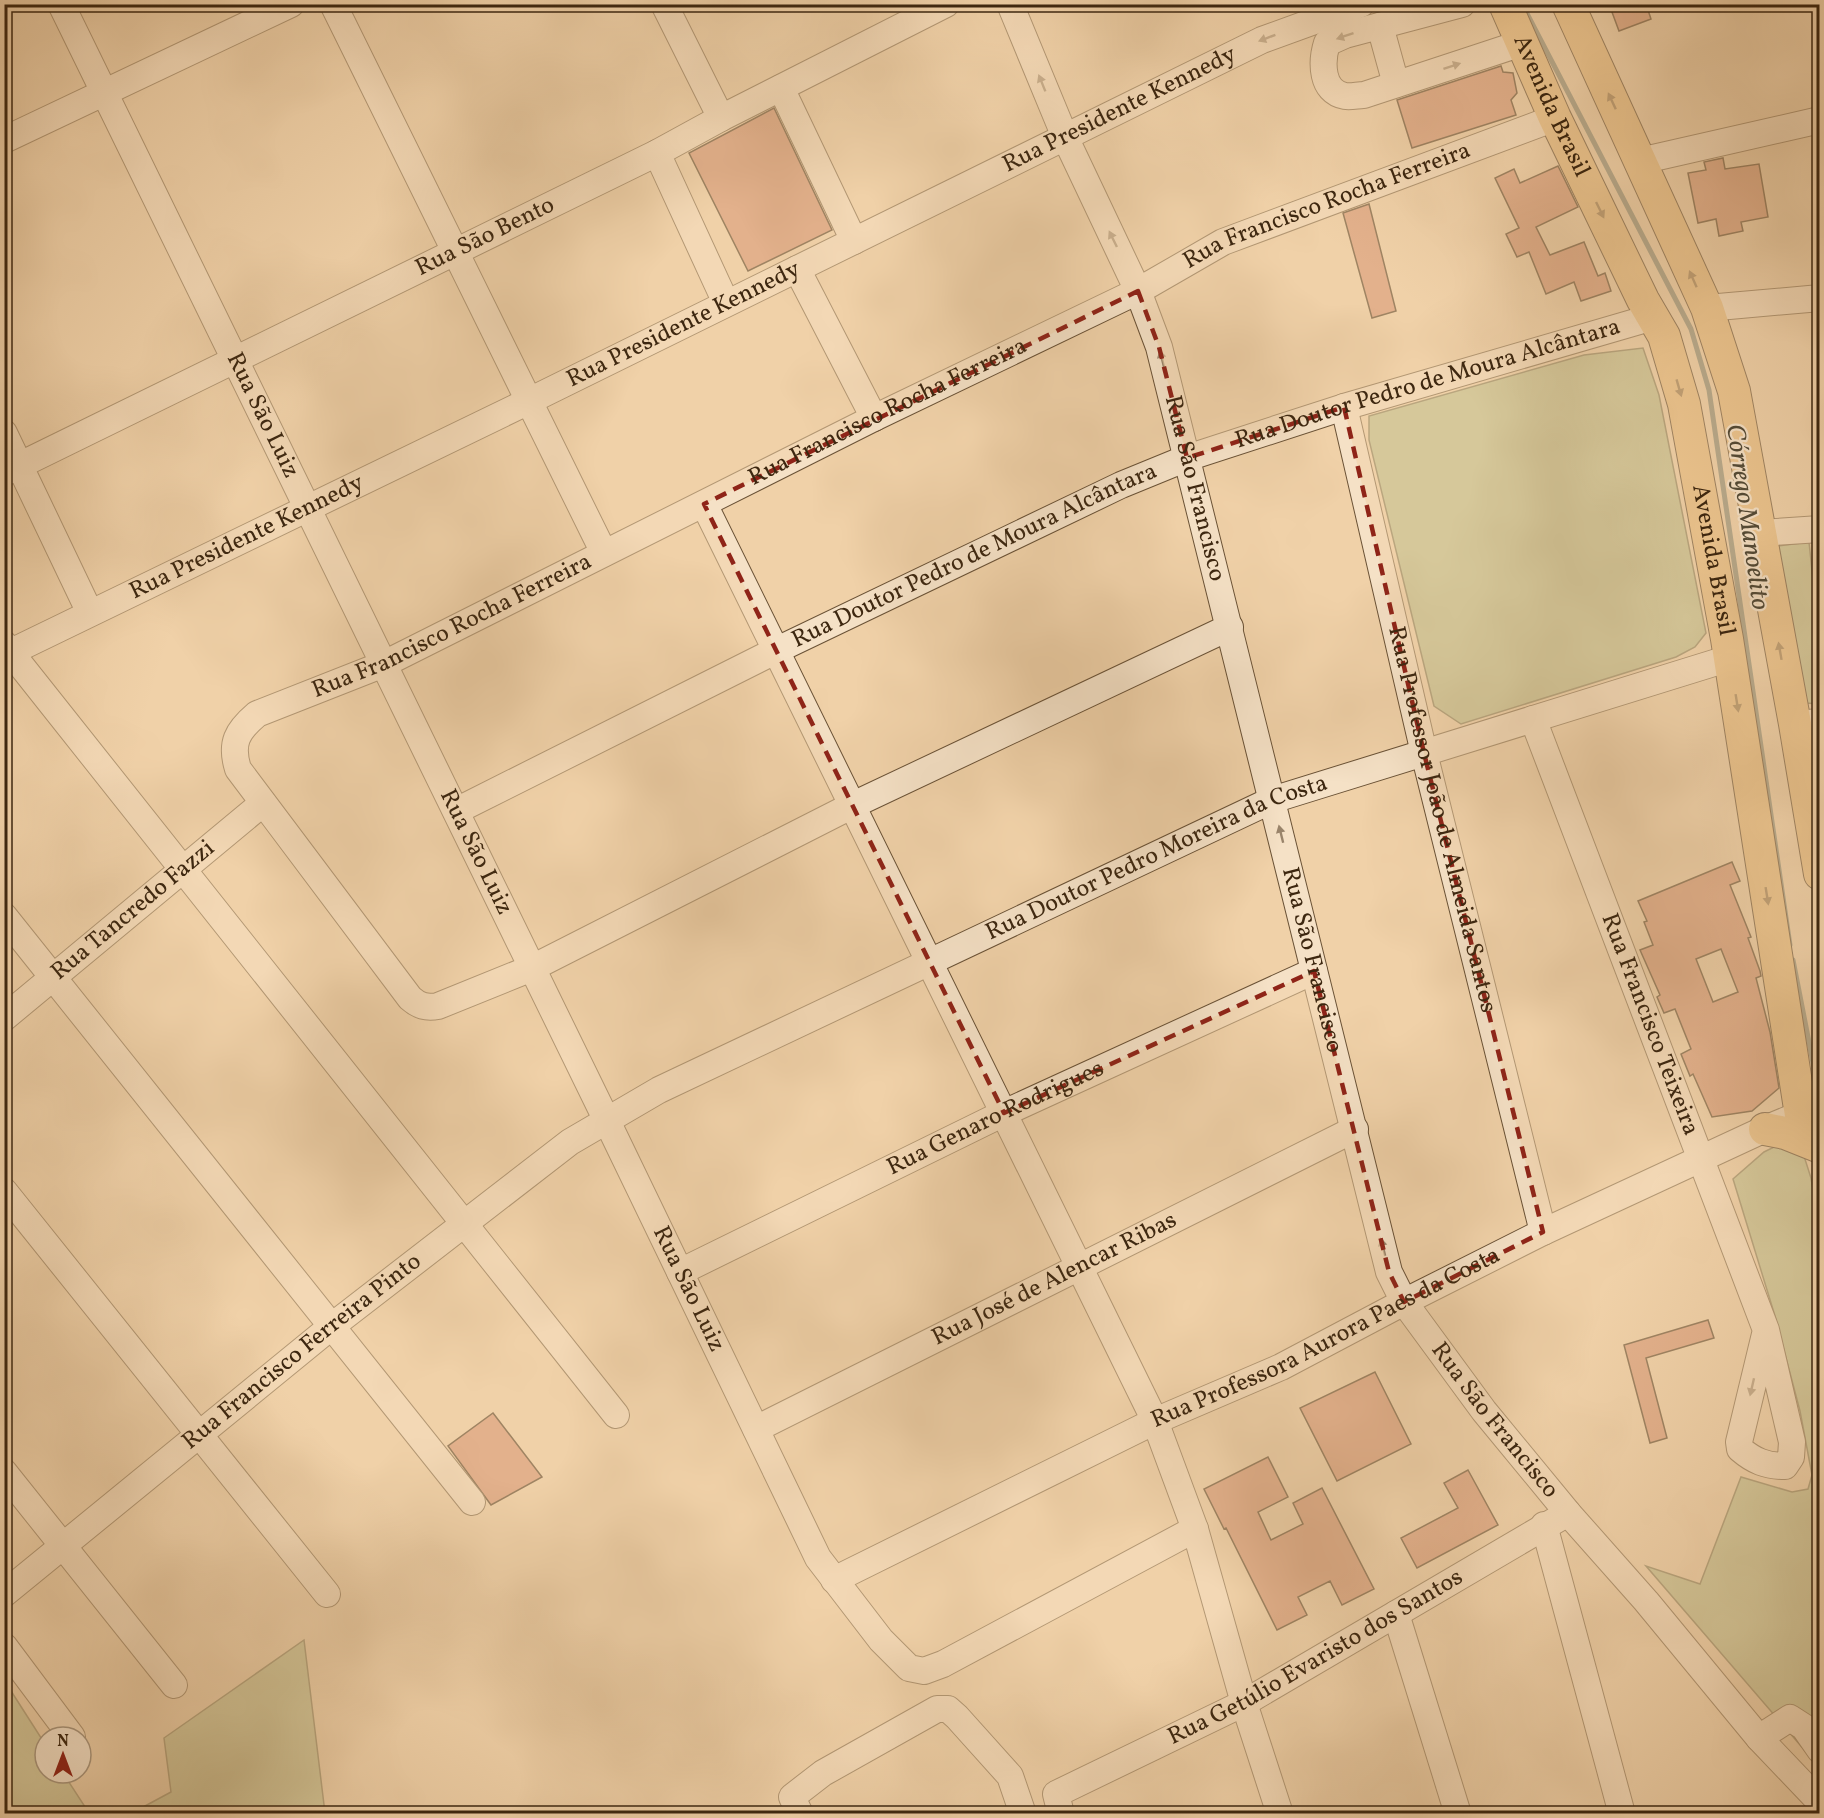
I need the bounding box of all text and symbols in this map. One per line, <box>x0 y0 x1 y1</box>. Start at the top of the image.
street label: Avenida Brasil <box>1504 30 1598 183</box>
one-way arrow <box>1336 32 1354 42</box>
one-way arrow <box>1257 34 1275 44</box>
street label: Rua Presidente Kennedy <box>997 38 1242 182</box>
one-way arrow <box>1443 60 1461 70</box>
one-way arrow <box>1037 73 1047 91</box>
one-way arrow <box>1607 92 1617 110</box>
street label: Rua Francisco Rocha Ferreira <box>1177 134 1476 278</box>
street label: Rua São Bento <box>410 189 561 286</box>
one-way arrow <box>1595 202 1604 219</box>
one-way arrow <box>1109 230 1118 247</box>
street label: Rua Presidente Kennedy <box>561 253 806 397</box>
one-way arrow <box>1688 270 1697 287</box>
street label: Rua Doutor Pedro de Moura Alcântara <box>1231 310 1625 458</box>
street label: Rua Francisco Rocha Ferreira <box>743 330 1033 495</box>
street label: Rua São Luiz <box>217 347 307 484</box>
one-way arrow <box>1157 350 1167 369</box>
one-way arrow <box>1675 379 1684 397</box>
street label: Rua São Francisco <box>1155 392 1234 585</box>
water label: Córrego Manoelito <box>1716 422 1778 612</box>
street label: Rua Doutor Pedro de Moura Alcântara <box>786 455 1162 657</box>
street label: Rua Presidente Kennedy <box>124 467 370 609</box>
street label: Avenida Brasil <box>1682 482 1743 638</box>
street label: Rua Francisco Rocha Ferreira <box>307 545 598 708</box>
street label: Rua Professor João de Almeida Santos <box>1378 623 1505 1016</box>
one-way arrow <box>1775 641 1784 660</box>
one-way arrow <box>1733 694 1742 713</box>
street label: Rua Doutor Pedro Moreira da Costa <box>980 767 1332 950</box>
street label: Rua São Luiz <box>430 784 521 921</box>
one-way arrow <box>1275 825 1285 843</box>
street label: Rua Tancredo Fazzi <box>44 833 223 989</box>
street label: Rua São Francisco <box>1272 864 1351 1057</box>
one-way arrow <box>1763 887 1772 906</box>
street label: Rua Francisco Teixeira <box>1592 909 1707 1141</box>
street label: Rua Genaro Rodrigues <box>881 1052 1110 1185</box>
street label: Rua José de Alencar Ribas <box>926 1204 1183 1355</box>
street label: Rua São Luiz <box>643 1221 733 1358</box>
one-way arrow <box>1378 1238 1388 1257</box>
street label: Rua Professora Aurora Paes da Costa <box>1146 1239 1506 1438</box>
street label: Rua Francisco Ferreira Pinto <box>175 1246 429 1459</box>
street label: Rua São Francisco <box>1422 1335 1566 1506</box>
one-way arrow <box>1747 1377 1757 1396</box>
street label: Rua Getúlio Evaristo dos Santos <box>1162 1561 1470 1754</box>
north arrow <box>33 1725 93 1785</box>
text: N <box>57 1731 69 1753</box>

